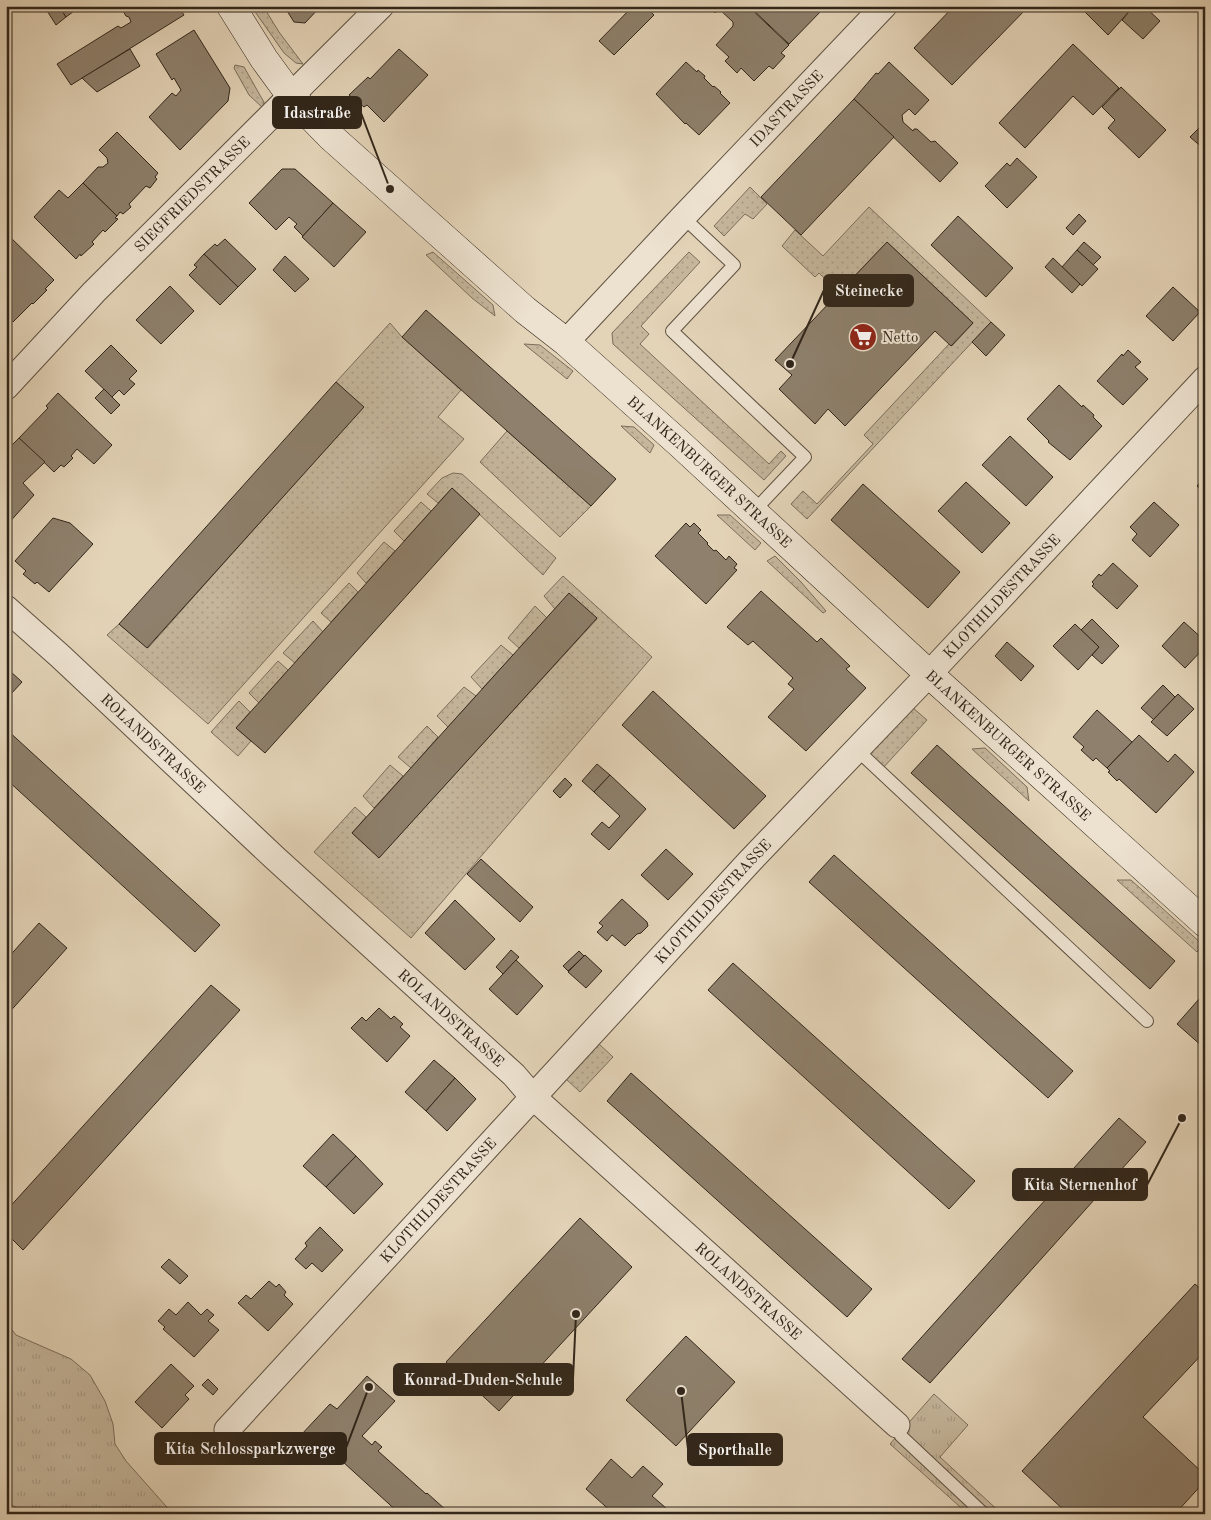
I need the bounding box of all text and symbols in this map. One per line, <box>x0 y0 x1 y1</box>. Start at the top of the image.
street label: IDASTRASSE <box>748 68 827 151</box>
callout: Idastraße <box>273 97 361 128</box>
text: Idastraße <box>283 106 351 122</box>
street label: SIEGFRIEDSTRASSE <box>132 135 254 256</box>
callout: Steinecke <box>824 275 913 306</box>
text: Steinecke <box>835 284 903 300</box>
supermarket icon: Netto <box>848 322 878 352</box>
place label: Netto <box>882 331 918 346</box>
street label: BLANKENBURGER STRASSE <box>624 394 793 552</box>
street label: KLOTHILDESTRASSE <box>941 532 1064 662</box>
street label: BLANKENBURGER STRASSE <box>922 668 1093 825</box>
street label: ROLANDSTRASSE <box>97 692 207 797</box>
street label: KLOTHILDESTRASSE <box>653 837 775 968</box>
street label: ROLANDSTRASSE <box>394 967 506 1071</box>
street label: KLOTHILDESTRASSE <box>378 1136 500 1267</box>
callout: Kita Sternenhof <box>1013 1169 1147 1200</box>
text: Kita Sternenhof <box>1023 1178 1138 1194</box>
street label: ROLANDSTRASSE <box>691 1241 803 1344</box>
callout: Konrad-Duden-Schule <box>394 1364 573 1395</box>
text: Konrad-Duden-Schule <box>404 1373 562 1389</box>
callout: Kita Schlossparkzwerge <box>155 1433 346 1464</box>
callout: Sporthalle <box>688 1434 782 1465</box>
text: Kita Schlossparkzwerge <box>164 1442 336 1458</box>
text: Sporthalle <box>698 1443 772 1459</box>

